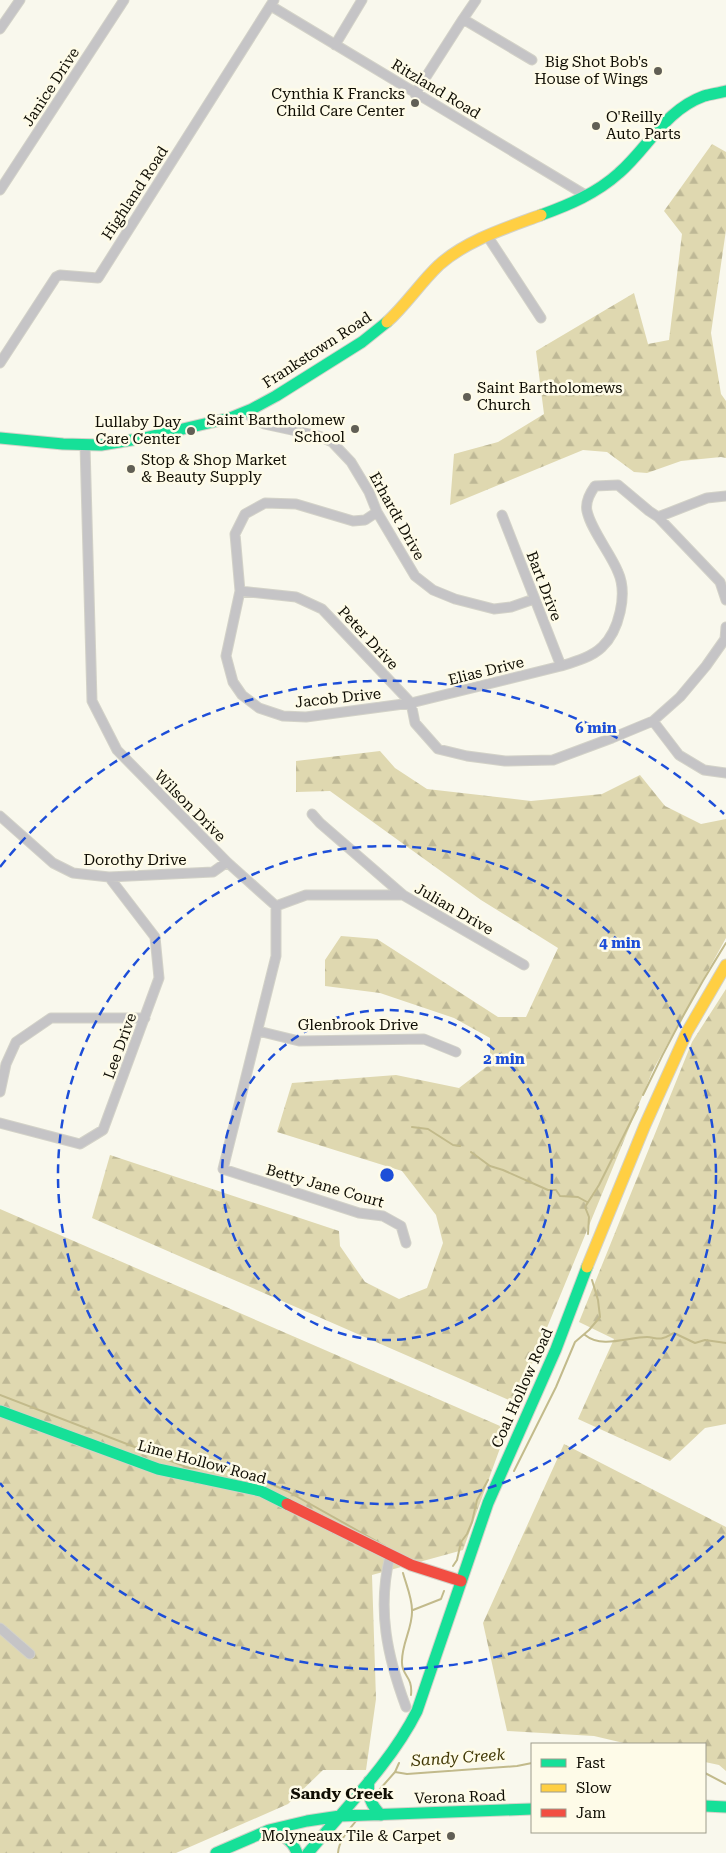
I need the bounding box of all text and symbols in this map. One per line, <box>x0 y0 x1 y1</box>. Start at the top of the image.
street label: Janice Drive <box>19 44 83 130</box>
place label: Big Shot Bob's House of Wings <box>534 53 648 88</box>
street label: Ritzland Road <box>388 55 484 123</box>
marker: Big Shot Bob's House of Wings <box>652 65 664 77</box>
place label: Cynthia K Francks Child Care Center <box>271 85 405 120</box>
marker: Cynthia K Francks Child Care Center <box>409 97 421 109</box>
place label: O'Reilly Auto Parts <box>606 108 681 143</box>
marker: O'Reilly Auto Parts <box>590 120 602 132</box>
street label: Highland Road <box>98 143 172 243</box>
street label: Frankstown Road <box>259 308 375 392</box>
place label: Saint Bartholomews Church <box>477 379 622 414</box>
marker: Saint Bartholomews Church <box>461 391 473 403</box>
place label: Saint Bartholomew School <box>207 411 346 446</box>
place label: Lullaby Day Care Center <box>95 413 181 448</box>
marker: Saint Bartholomew School <box>349 423 361 435</box>
marker: Lullaby Day Care Center <box>185 425 197 437</box>
place label: Stop & Shop Market & Beauty Supply <box>141 451 287 486</box>
marker: Stop & Shop Market & Beauty Supply <box>125 463 137 475</box>
street label: Erhardt Drive <box>365 469 429 563</box>
street label: Bart Drive <box>523 549 565 623</box>
street label: Peter Drive <box>334 602 402 674</box>
street label: Elias Drive <box>446 653 526 689</box>
street label: Jacob Drive <box>294 685 382 711</box>
text: 6 min <box>575 719 617 737</box>
street label: Wilson Drive <box>151 767 229 845</box>
street label: Dorothy Drive <box>83 851 187 869</box>
street label: Julian Drive <box>411 879 497 939</box>
text: 4 min <box>599 934 641 952</box>
street label: Lee Drive <box>100 1011 140 1081</box>
street label: Glenbrook Drive <box>298 1016 418 1034</box>
text: 2 min <box>483 1050 525 1068</box>
street label: Betty Jane Court <box>264 1161 386 1212</box>
centre of rings <box>378 1166 396 1184</box>
street label: Coal Hollow Road <box>487 1325 557 1451</box>
street label: Lime Hollow Road <box>136 1436 269 1488</box>
legend <box>531 1743 706 1833</box>
water label: Sandy Creek <box>409 1745 506 1770</box>
text: Fast <box>576 1754 606 1772</box>
text: Slow <box>576 1779 612 1797</box>
district label: Sandy Creek <box>290 1784 394 1803</box>
street label: Verona Road <box>414 1786 506 1808</box>
text: Jam <box>576 1804 606 1822</box>
place label: Molyneaux Tile & Carpet <box>261 1827 441 1845</box>
marker: Molyneaux Tile & Carpet <box>445 1830 457 1842</box>

